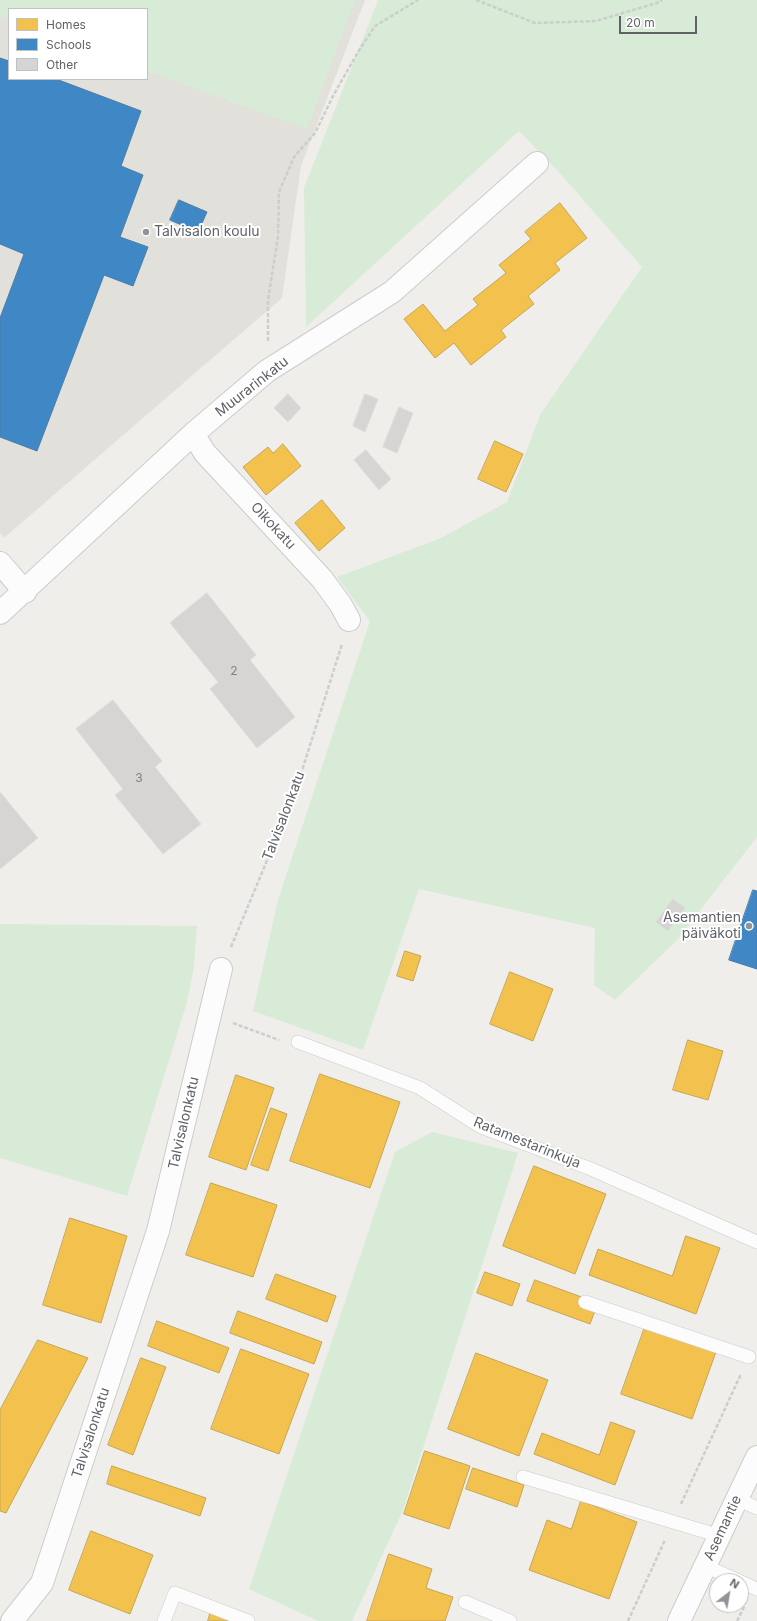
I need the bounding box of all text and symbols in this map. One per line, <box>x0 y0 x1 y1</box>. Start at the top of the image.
legend <box>8 8 148 80</box>
scale bar <box>621 8 699 34</box>
text: 20 m <box>626 15 655 30</box>
text: Homes <box>46 17 86 32</box>
text: Schools <box>46 37 91 52</box>
text: Other <box>46 57 78 72</box>
place label: Talvisalon koulu <box>154 224 260 240</box>
marker: Talvisalon koulu <box>141 227 151 237</box>
street label: Muurarinkatu <box>212 353 292 421</box>
street label: Oikokatu <box>247 499 299 553</box>
house number: 2 <box>230 664 238 678</box>
street label: Talvisalonkatu <box>259 769 309 863</box>
house number: 3 <box>135 771 143 785</box>
place label: Asemantien päiväkoti <box>663 910 741 942</box>
marker: Asemantien päiväkoti <box>744 921 754 931</box>
street label: Talvisalonkatu <box>165 1075 203 1171</box>
street label: Ratamestarinkuja <box>471 1114 583 1172</box>
street label: Talvisalonkatu <box>68 1386 114 1480</box>
street label: Asemantie <box>701 1493 745 1563</box>
north arrow <box>709 1573 749 1613</box>
text: N <box>727 1575 742 1592</box>

